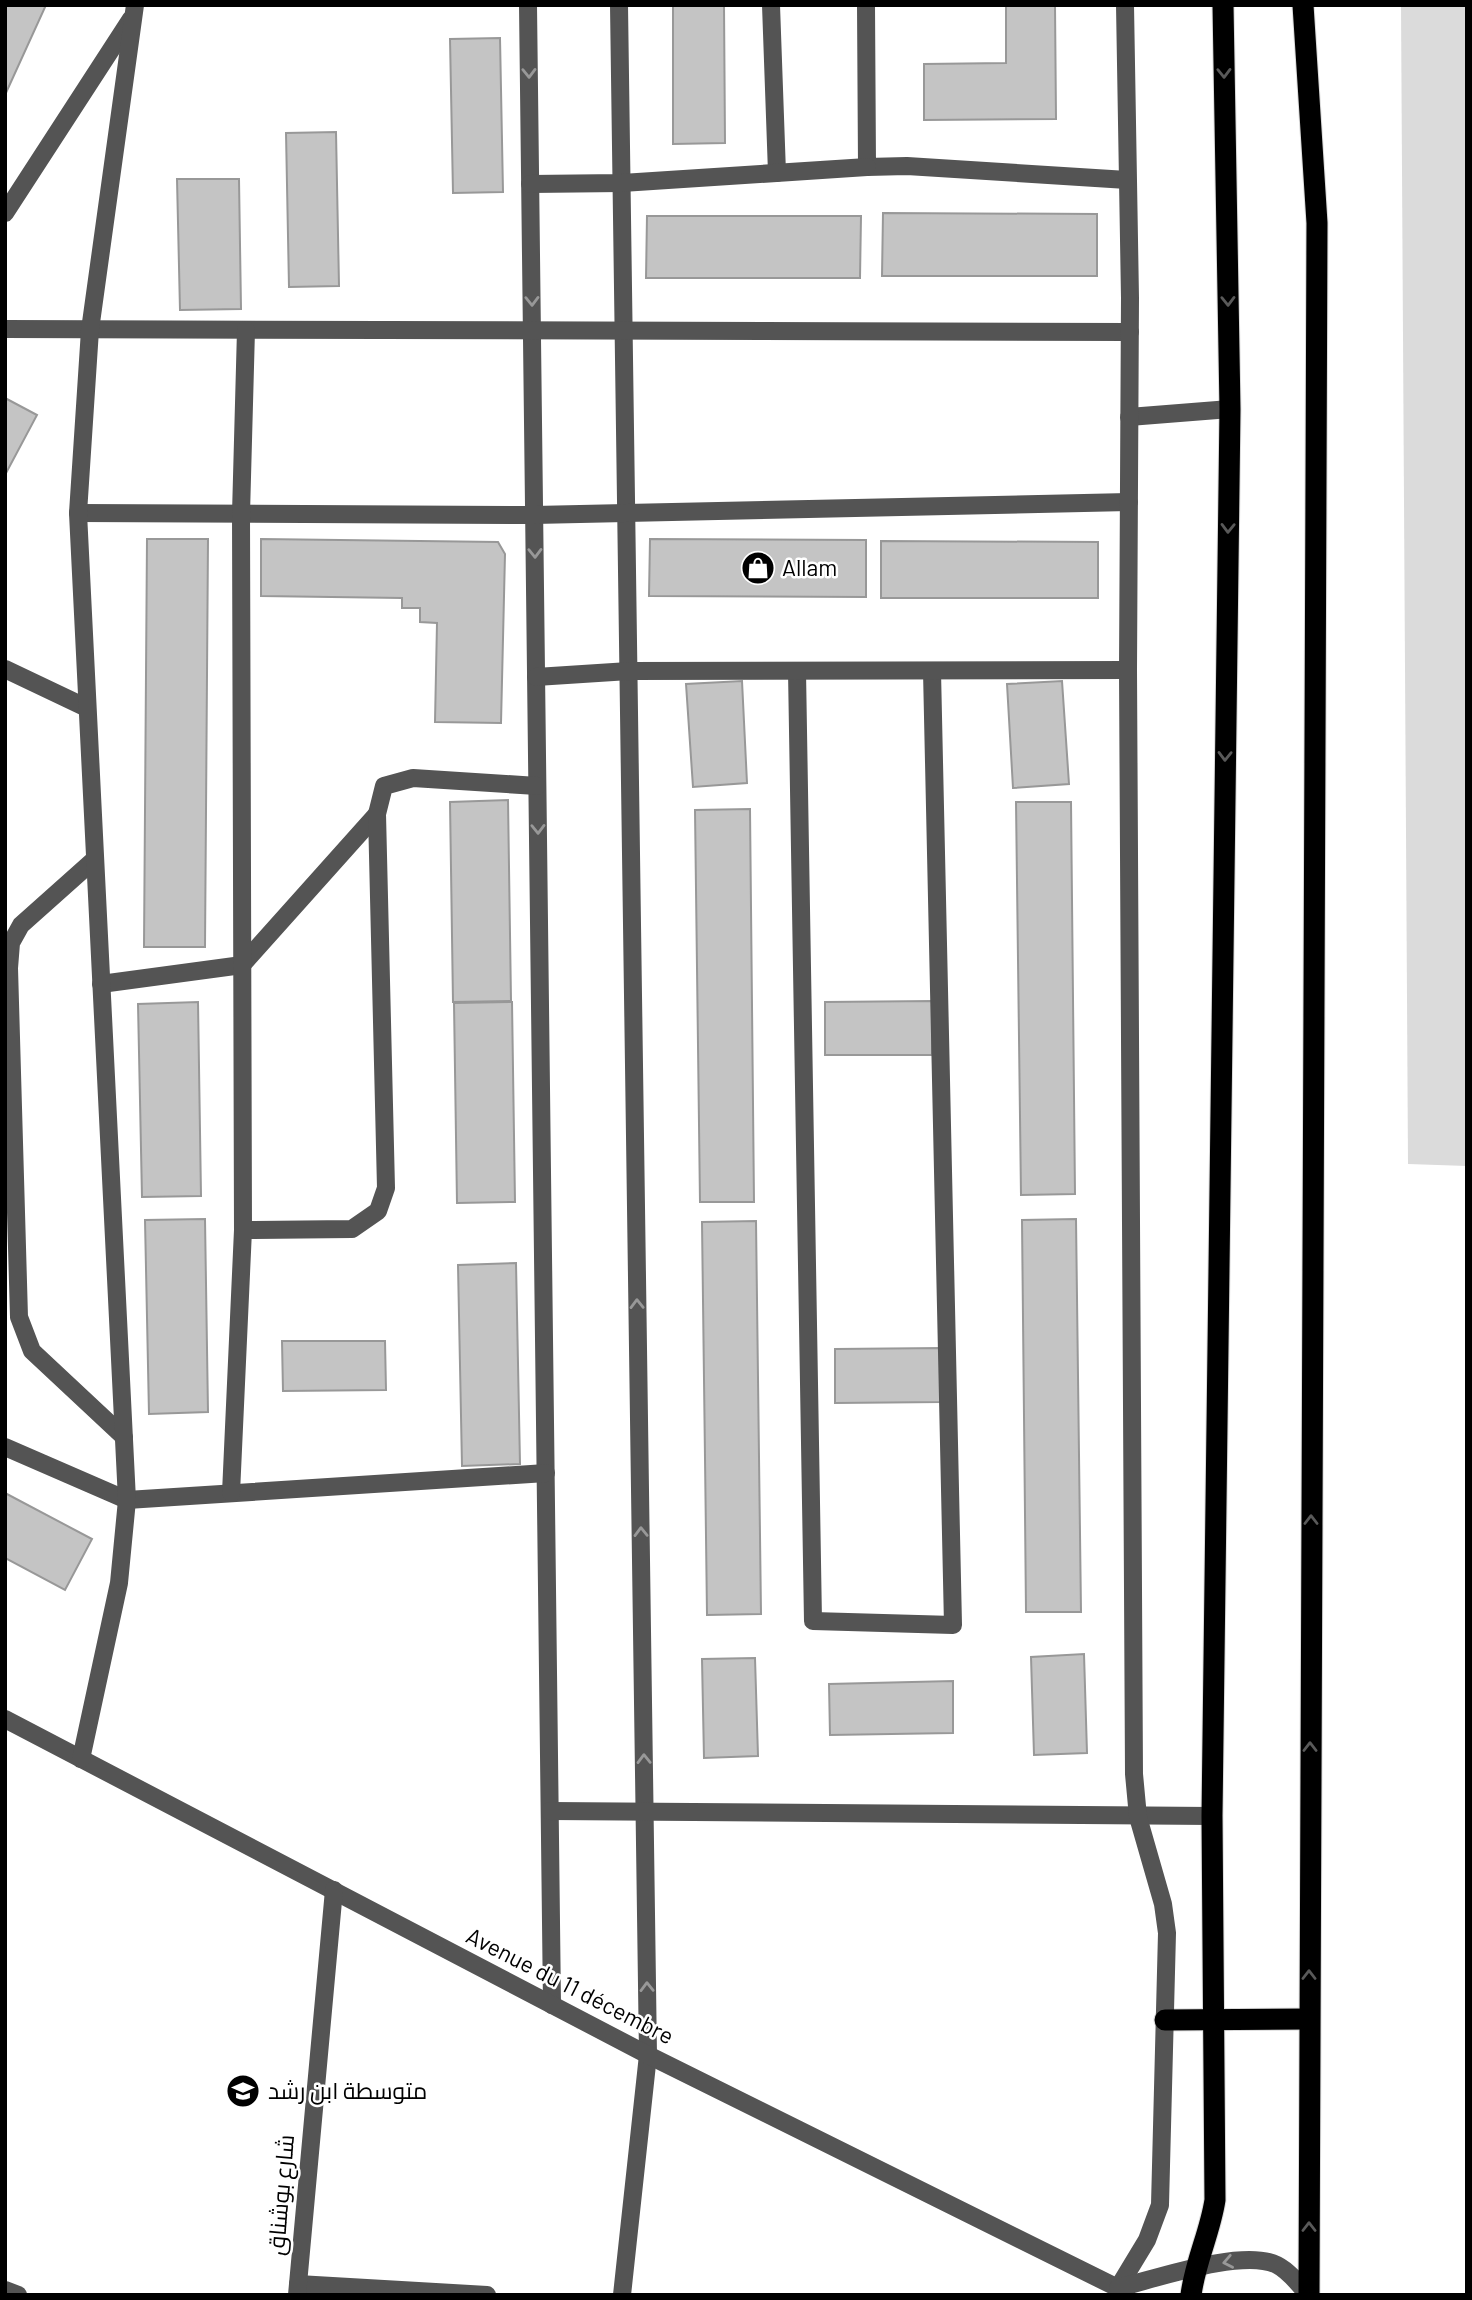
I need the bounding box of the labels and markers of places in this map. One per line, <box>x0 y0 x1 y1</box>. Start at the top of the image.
shop icon: Allam <box>739 549 777 587</box>
place label: Allam <box>782 553 837 581</box>
school or university icon: متوسطة ابن رشد <box>224 2072 262 2110</box>
place label: متوسطة ابن رشد <box>268 2076 427 2105</box>

